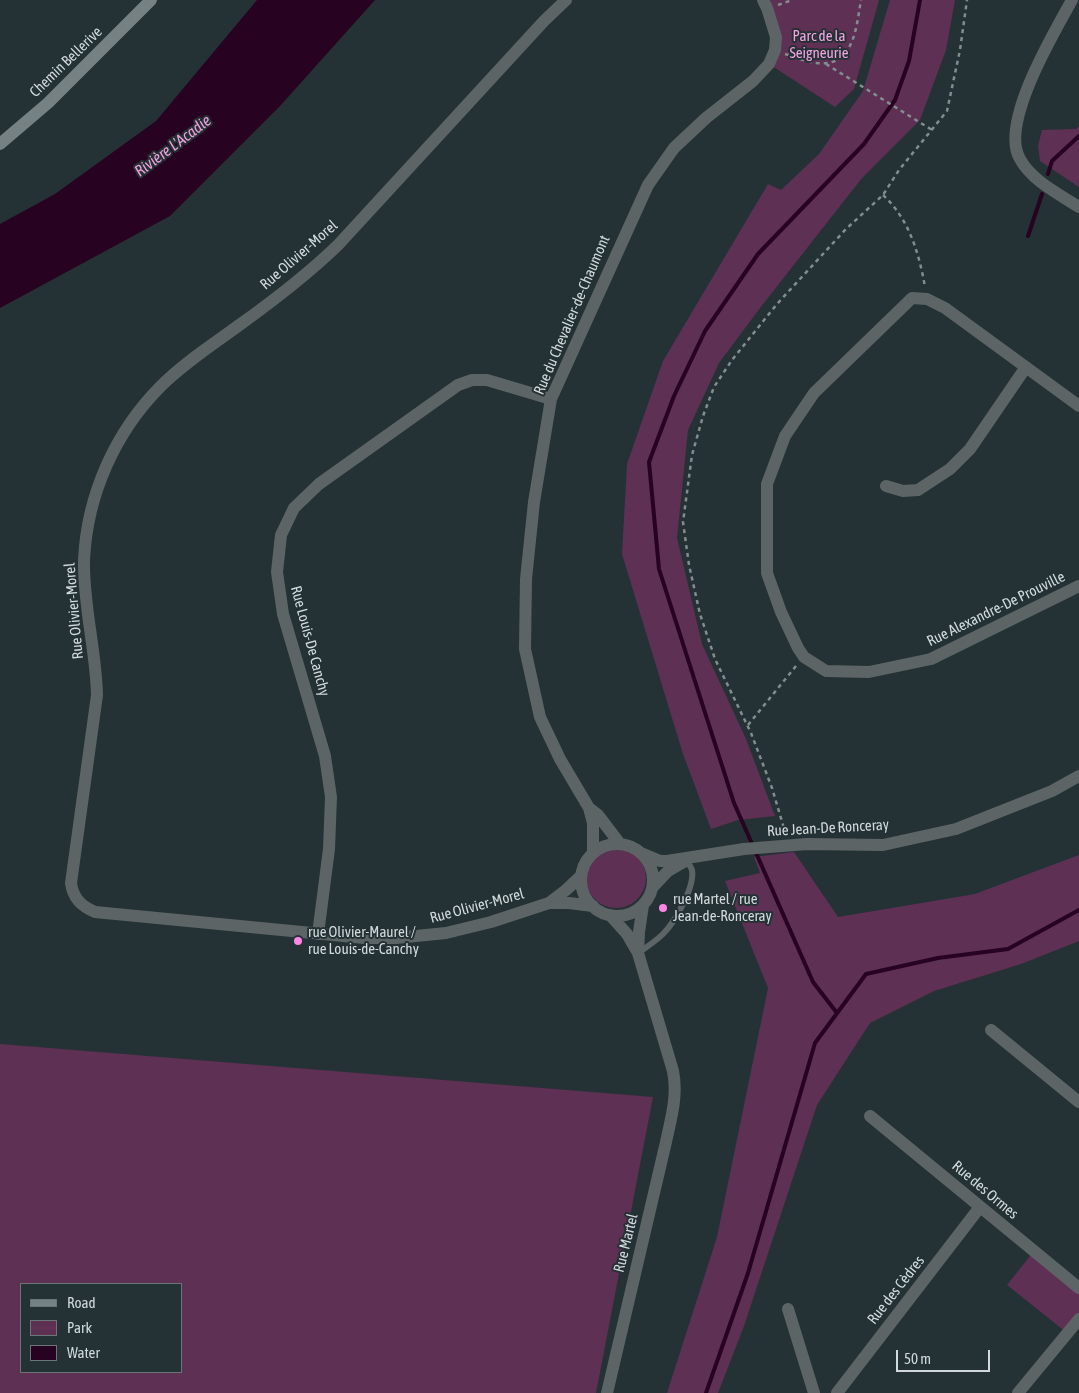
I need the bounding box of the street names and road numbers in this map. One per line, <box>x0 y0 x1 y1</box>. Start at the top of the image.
street label: Chemin Bellerive <box>26 23 106 101</box>
street label: Rue Olivier-Morel <box>257 216 341 294</box>
street label: Rue du Chevalier-de-Chaumont <box>530 233 614 397</box>
street label: Rue Olivier-Morel <box>61 562 87 660</box>
street label: Rue Alexandre-De Prouville <box>924 568 1068 650</box>
street label: Rue Louis-De Canchy <box>287 584 333 698</box>
street label: Rue Jean-De Ronceray <box>767 816 889 840</box>
street label: Rue Olivier-Morel <box>428 885 526 927</box>
street label: Rue des Ormes <box>948 1157 1022 1223</box>
street label: Rue Martel <box>610 1212 642 1274</box>
street label: Rue des Cèdres <box>864 1252 928 1328</box>

